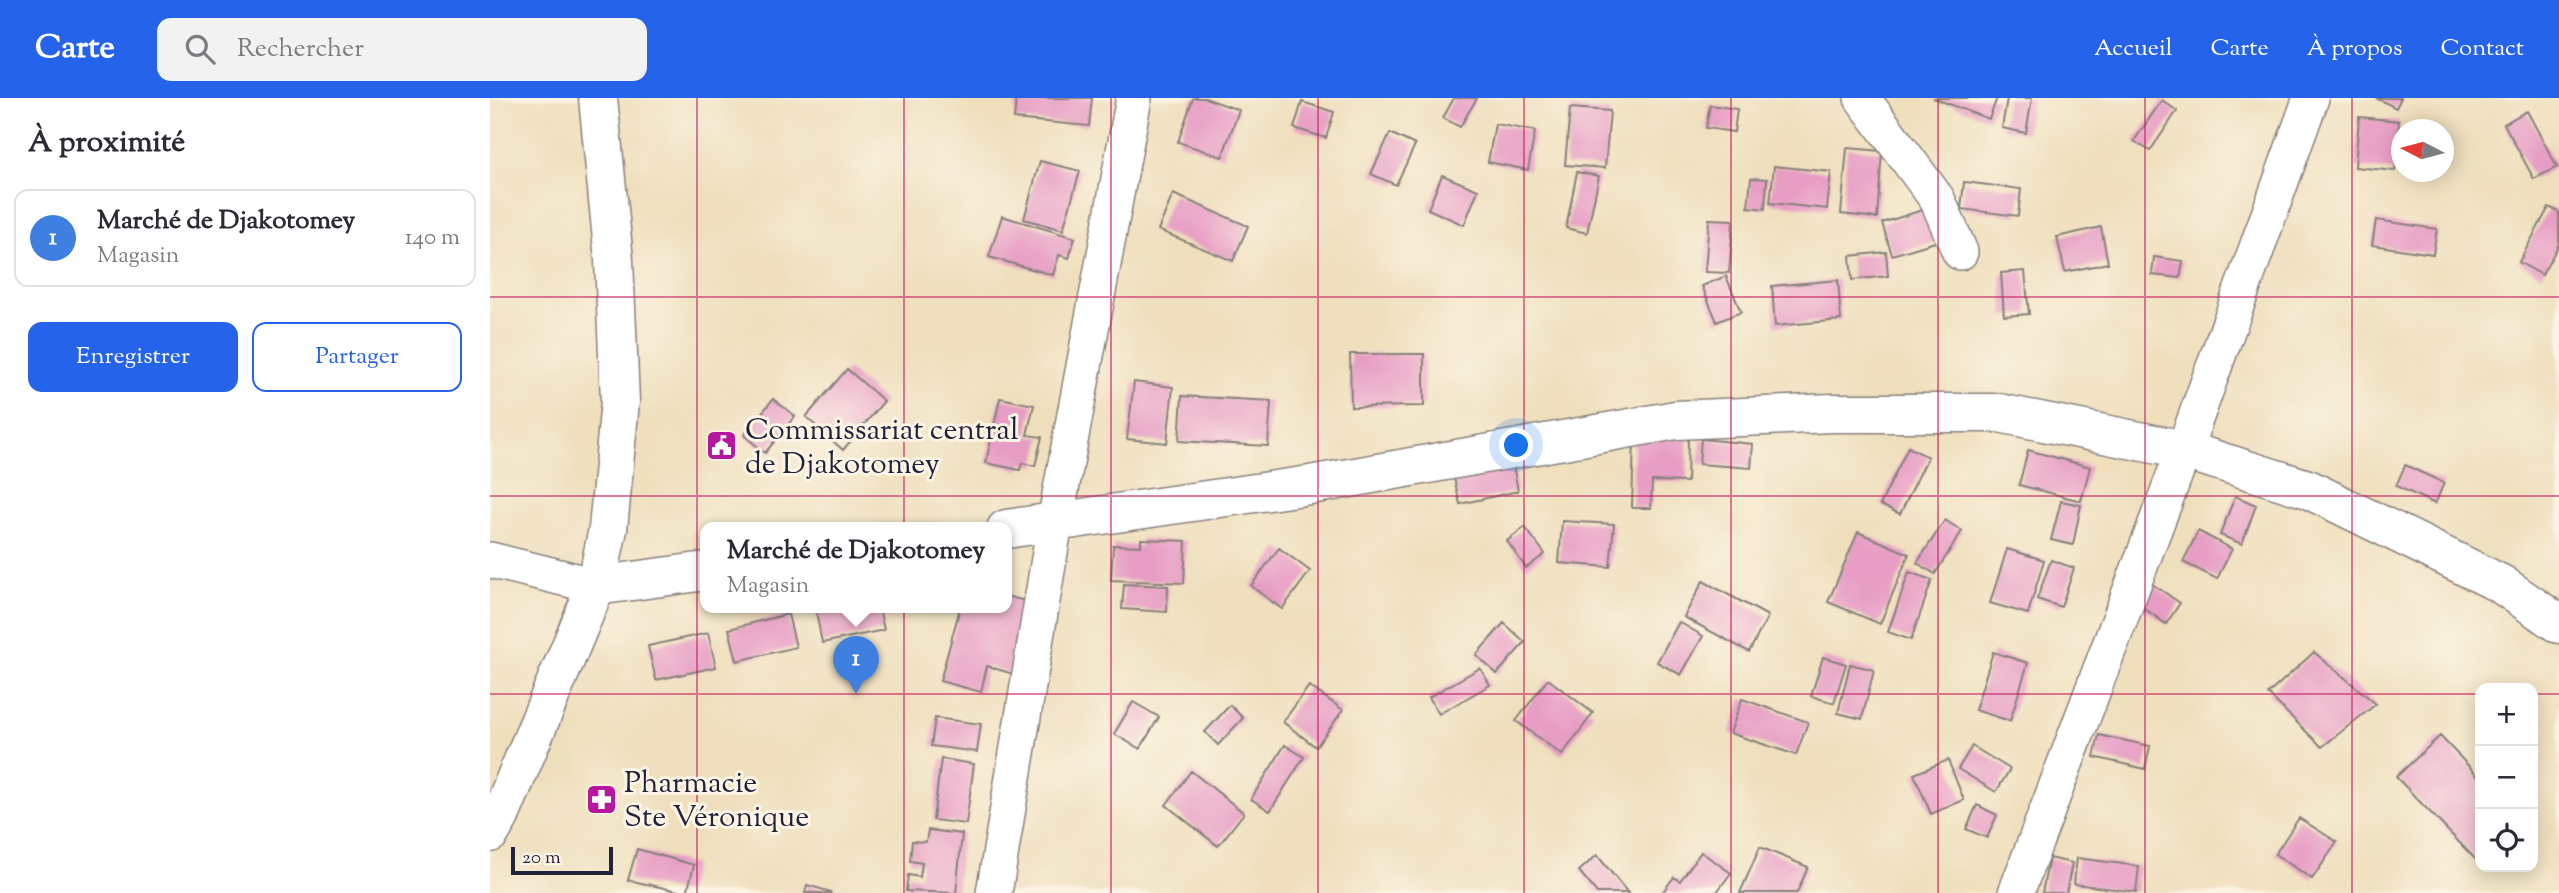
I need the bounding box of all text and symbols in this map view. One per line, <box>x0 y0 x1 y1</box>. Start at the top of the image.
search box <box>157 18 647 81</box>
text: Carte <box>35 25 115 73</box>
icon: search <box>181 30 219 68</box>
text: Rechercher <box>237 31 364 68</box>
text: Accueil <box>2094 32 2173 66</box>
text: Carte <box>2211 32 2269 66</box>
text: À propos <box>2307 32 2402 66</box>
text: Contact <box>2440 32 2524 66</box>
north arrow <box>2391 119 2454 182</box>
text: À proximité <box>28 122 185 165</box>
text: Marché de Djakotomey <box>97 203 355 240</box>
text: 1 <box>49 222 57 255</box>
text: 140 m <box>405 222 460 255</box>
text: Magasin <box>97 240 179 273</box>
button: Enregistrer <box>28 322 238 392</box>
button: Partager <box>252 322 462 392</box>
place label: Commissariat central de Djakotomey <box>745 410 1019 487</box>
your location <box>1499 428 1533 462</box>
public building icon: Commissariat central de Djakotomey <box>705 429 739 463</box>
popup <box>700 522 1012 613</box>
text: Marché de Djakotomey <box>727 533 985 570</box>
text: Magasin <box>727 570 809 603</box>
pin: 1 <box>833 636 879 694</box>
map controls <box>2475 683 2538 872</box>
button: + <box>2475 683 2538 746</box>
button: − <box>2475 746 2538 809</box>
place label: Pharmacie Ste Véronique <box>624 763 809 840</box>
pharmacy icon: Pharmacie Ste Véronique <box>584 782 618 816</box>
button: locate <box>2475 809 2538 872</box>
scale bar <box>511 844 612 876</box>
text: 20 m <box>522 845 561 872</box>

